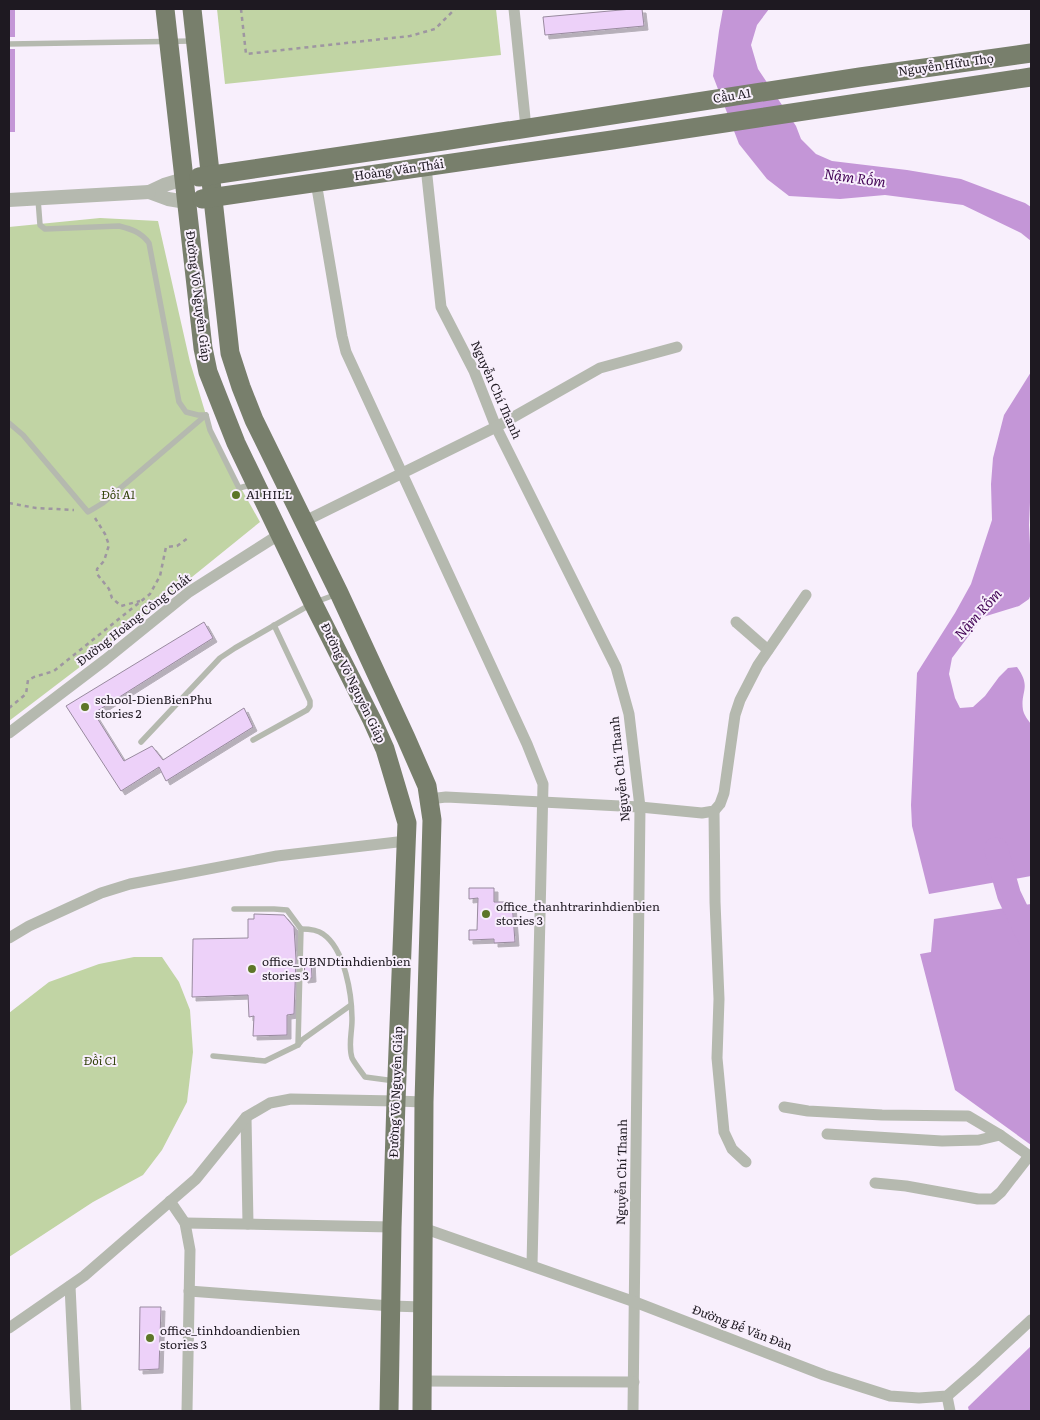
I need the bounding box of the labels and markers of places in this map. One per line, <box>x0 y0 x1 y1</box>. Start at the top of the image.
place label: A1 HILL <box>246 485 292 503</box>
marker: A1 HILL <box>230 489 242 501</box>
place label: school-DienBienPhu stories 2 <box>95 690 212 722</box>
marker: school-DienBienPhu stories 2 <box>79 701 91 713</box>
place label: office_thanhtrarinhdienbien stories 3 <box>496 897 660 929</box>
marker: office_thanhtrarinhdienbien stories 3 <box>480 908 492 920</box>
place label: office_UBNDtinhdienbien stories 3 <box>262 952 411 984</box>
marker: office_UBNDtinhdienbien stories 3 <box>246 963 258 975</box>
place label: office_tinhdoandienbien stories 3 <box>160 1321 300 1353</box>
marker: office_tinhdoandienbien stories 3 <box>144 1332 156 1344</box>

